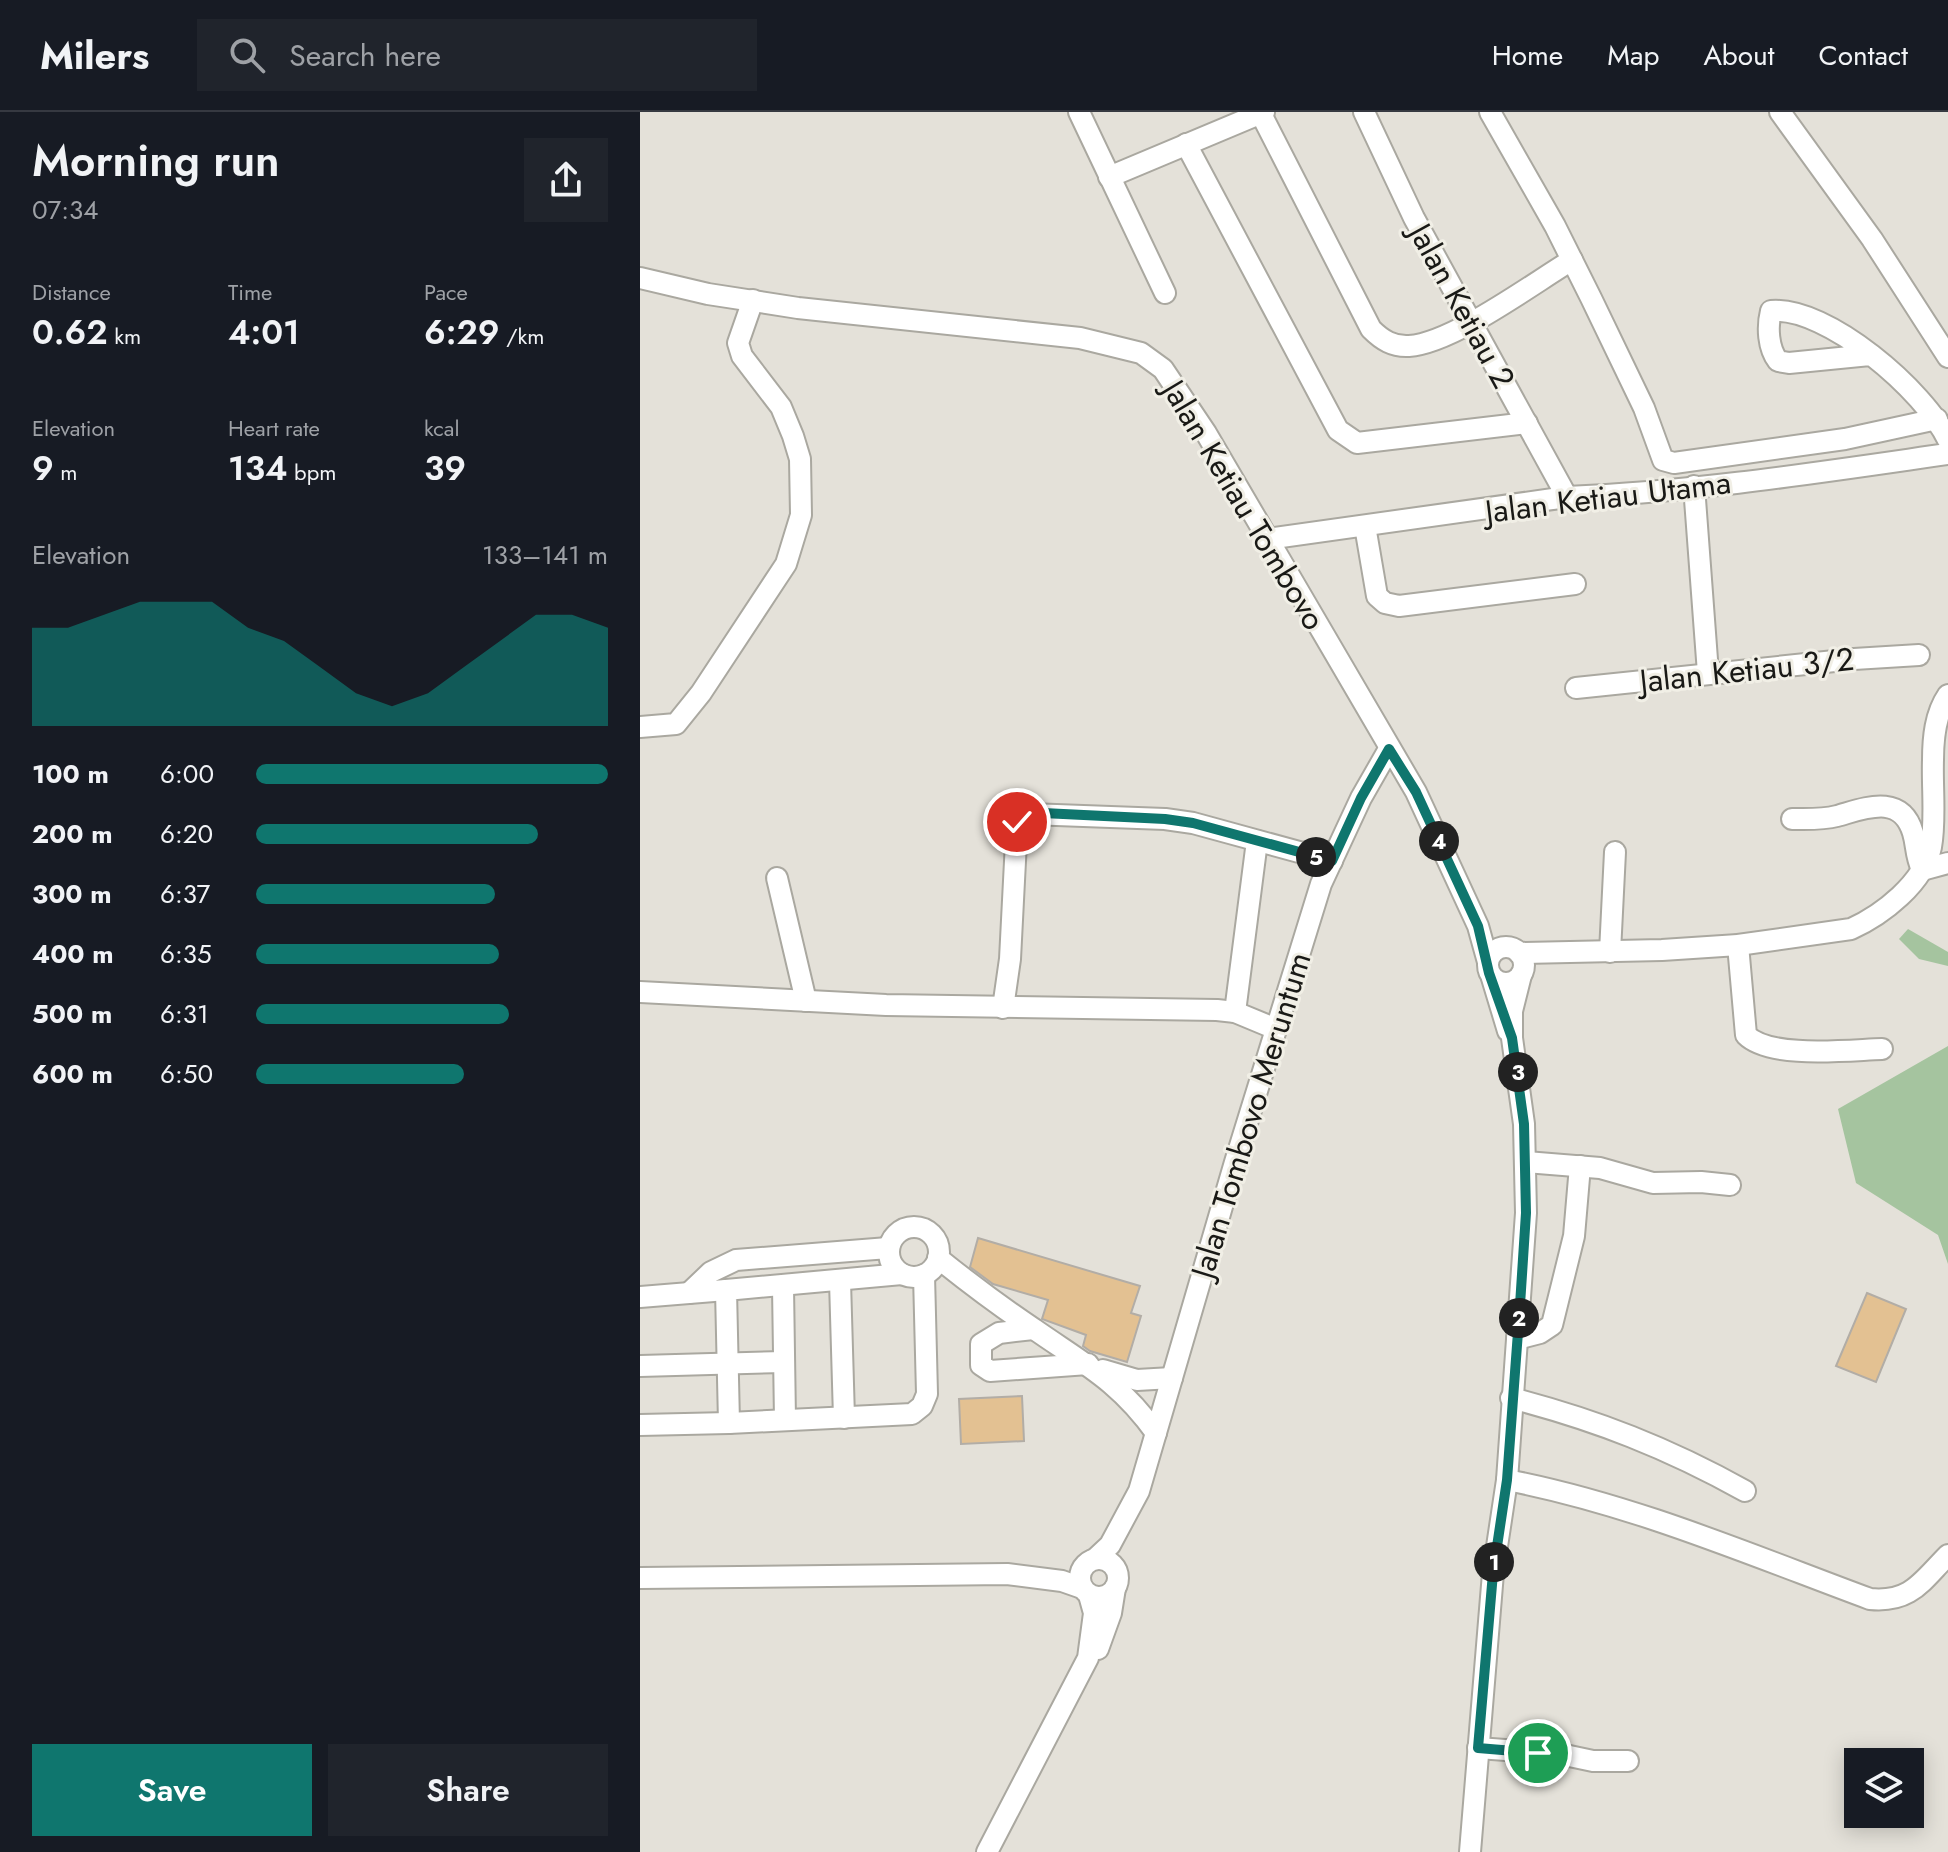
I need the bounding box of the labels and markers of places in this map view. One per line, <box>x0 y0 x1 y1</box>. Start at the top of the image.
pin <box>983 788 1051 856</box>
pin: 4 <box>1419 821 1459 861</box>
pin: 5 <box>1296 837 1336 877</box>
pin: 3 <box>1498 1052 1538 1092</box>
pin: 2 <box>1499 1298 1539 1338</box>
pin: 1 <box>1474 1542 1514 1582</box>
pin <box>1504 1719 1572 1787</box>

